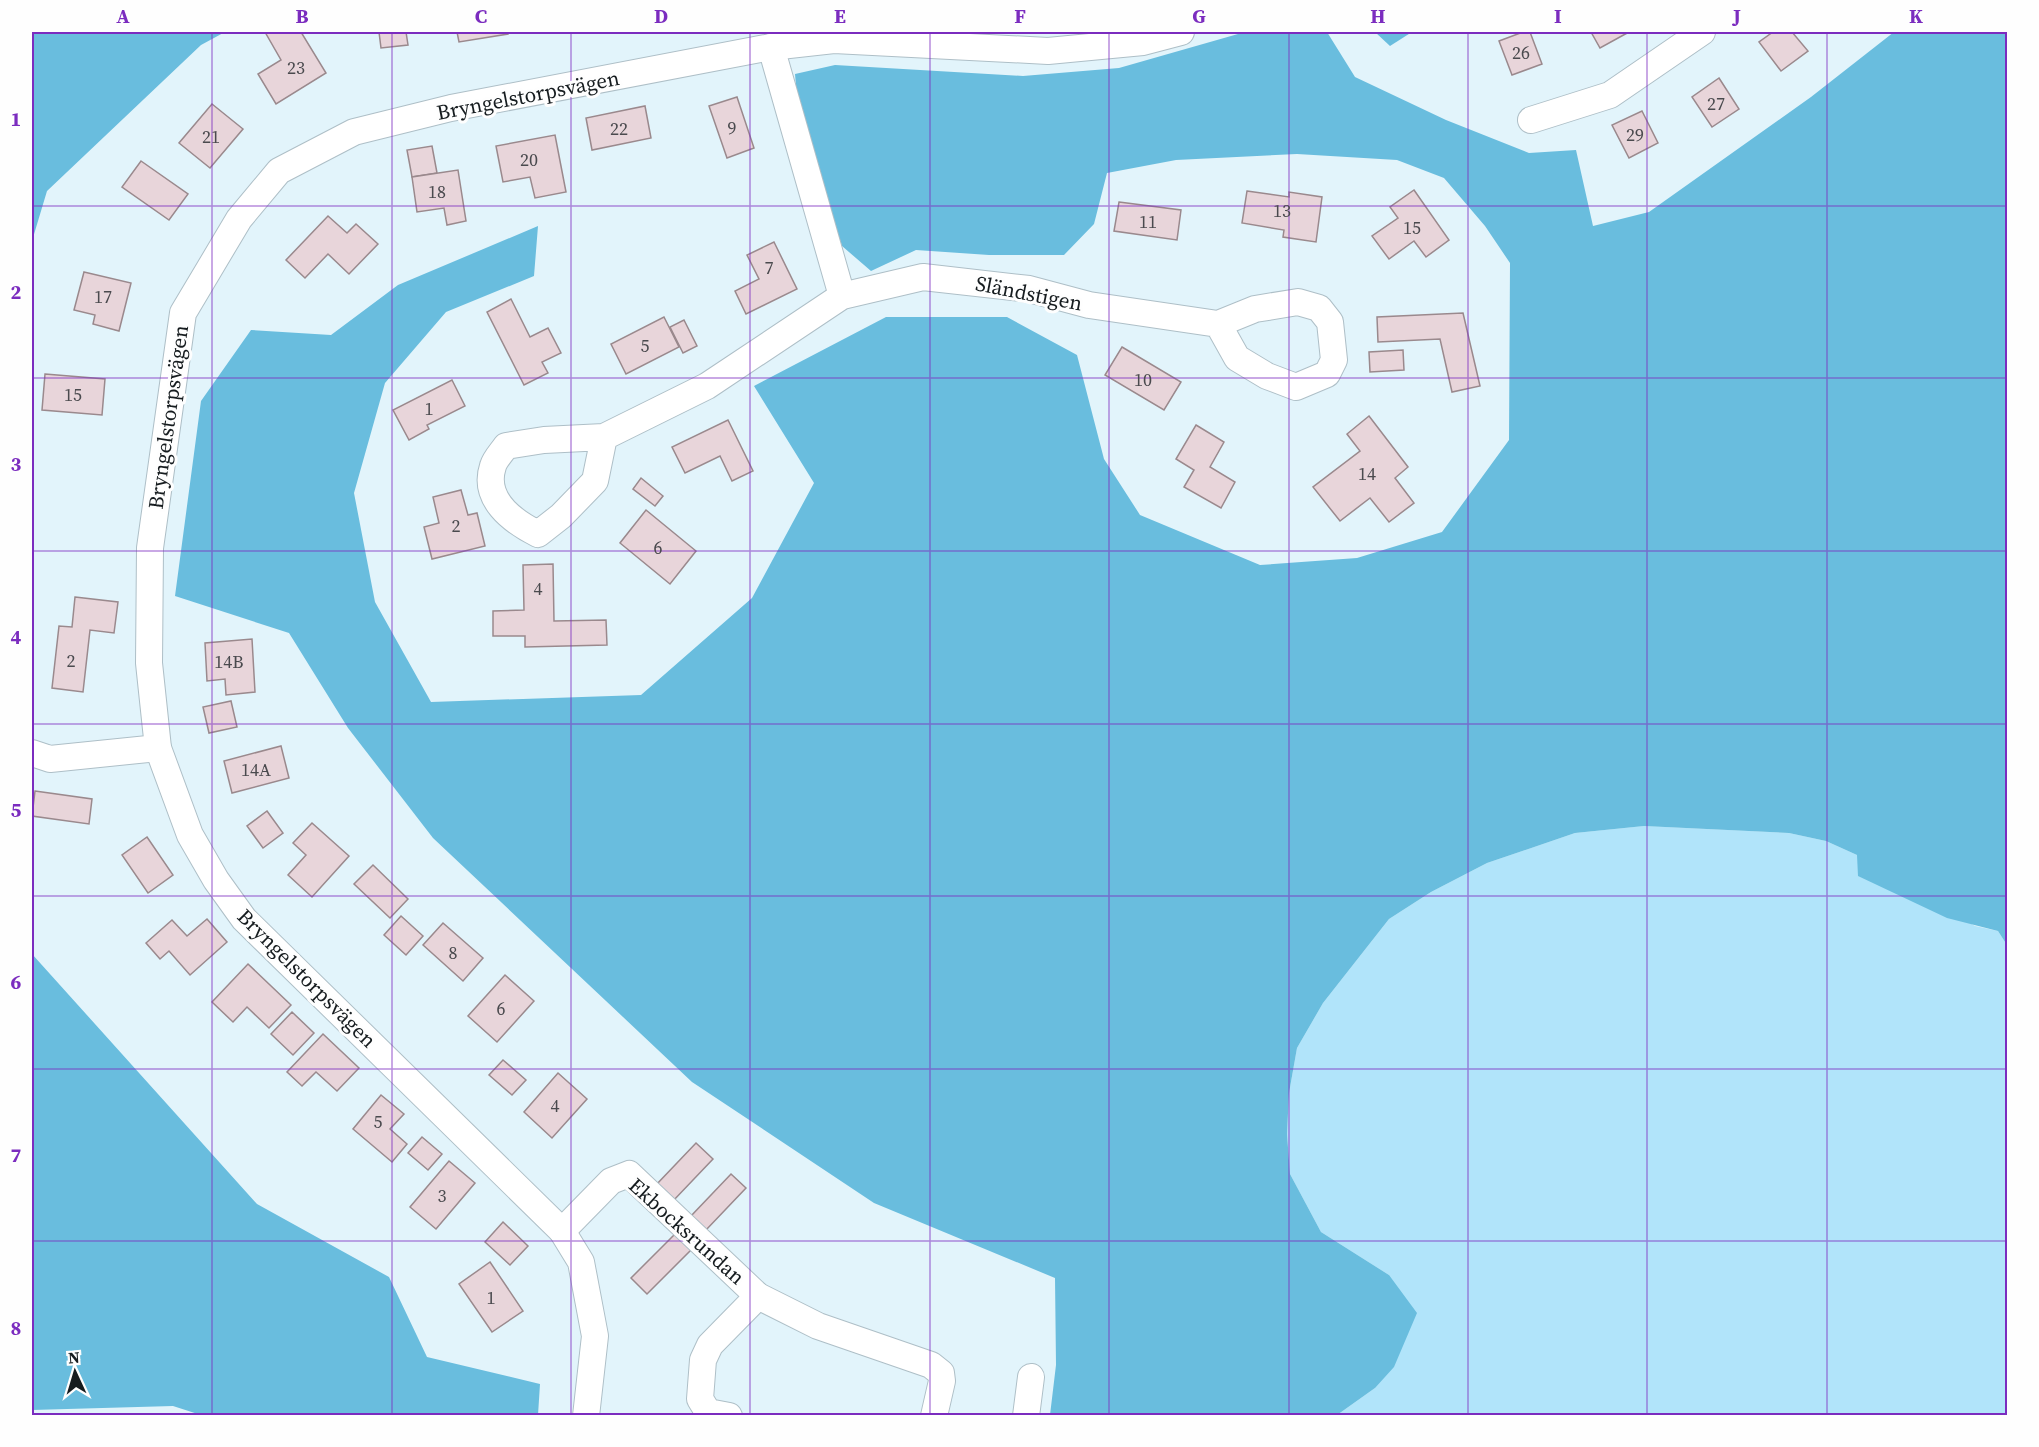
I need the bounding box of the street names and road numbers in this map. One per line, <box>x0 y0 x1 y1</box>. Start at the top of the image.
street label: Bryngelstorpsvägen <box>434 63 622 127</box>
street label: Sländstigen <box>973 268 1085 318</box>
street label: Bryngelstorpsvägen <box>141 323 195 511</box>
street label: Bryngelstorpsvägen <box>231 902 383 1054</box>
street label: Ekbocksrundan <box>623 1171 752 1291</box>

